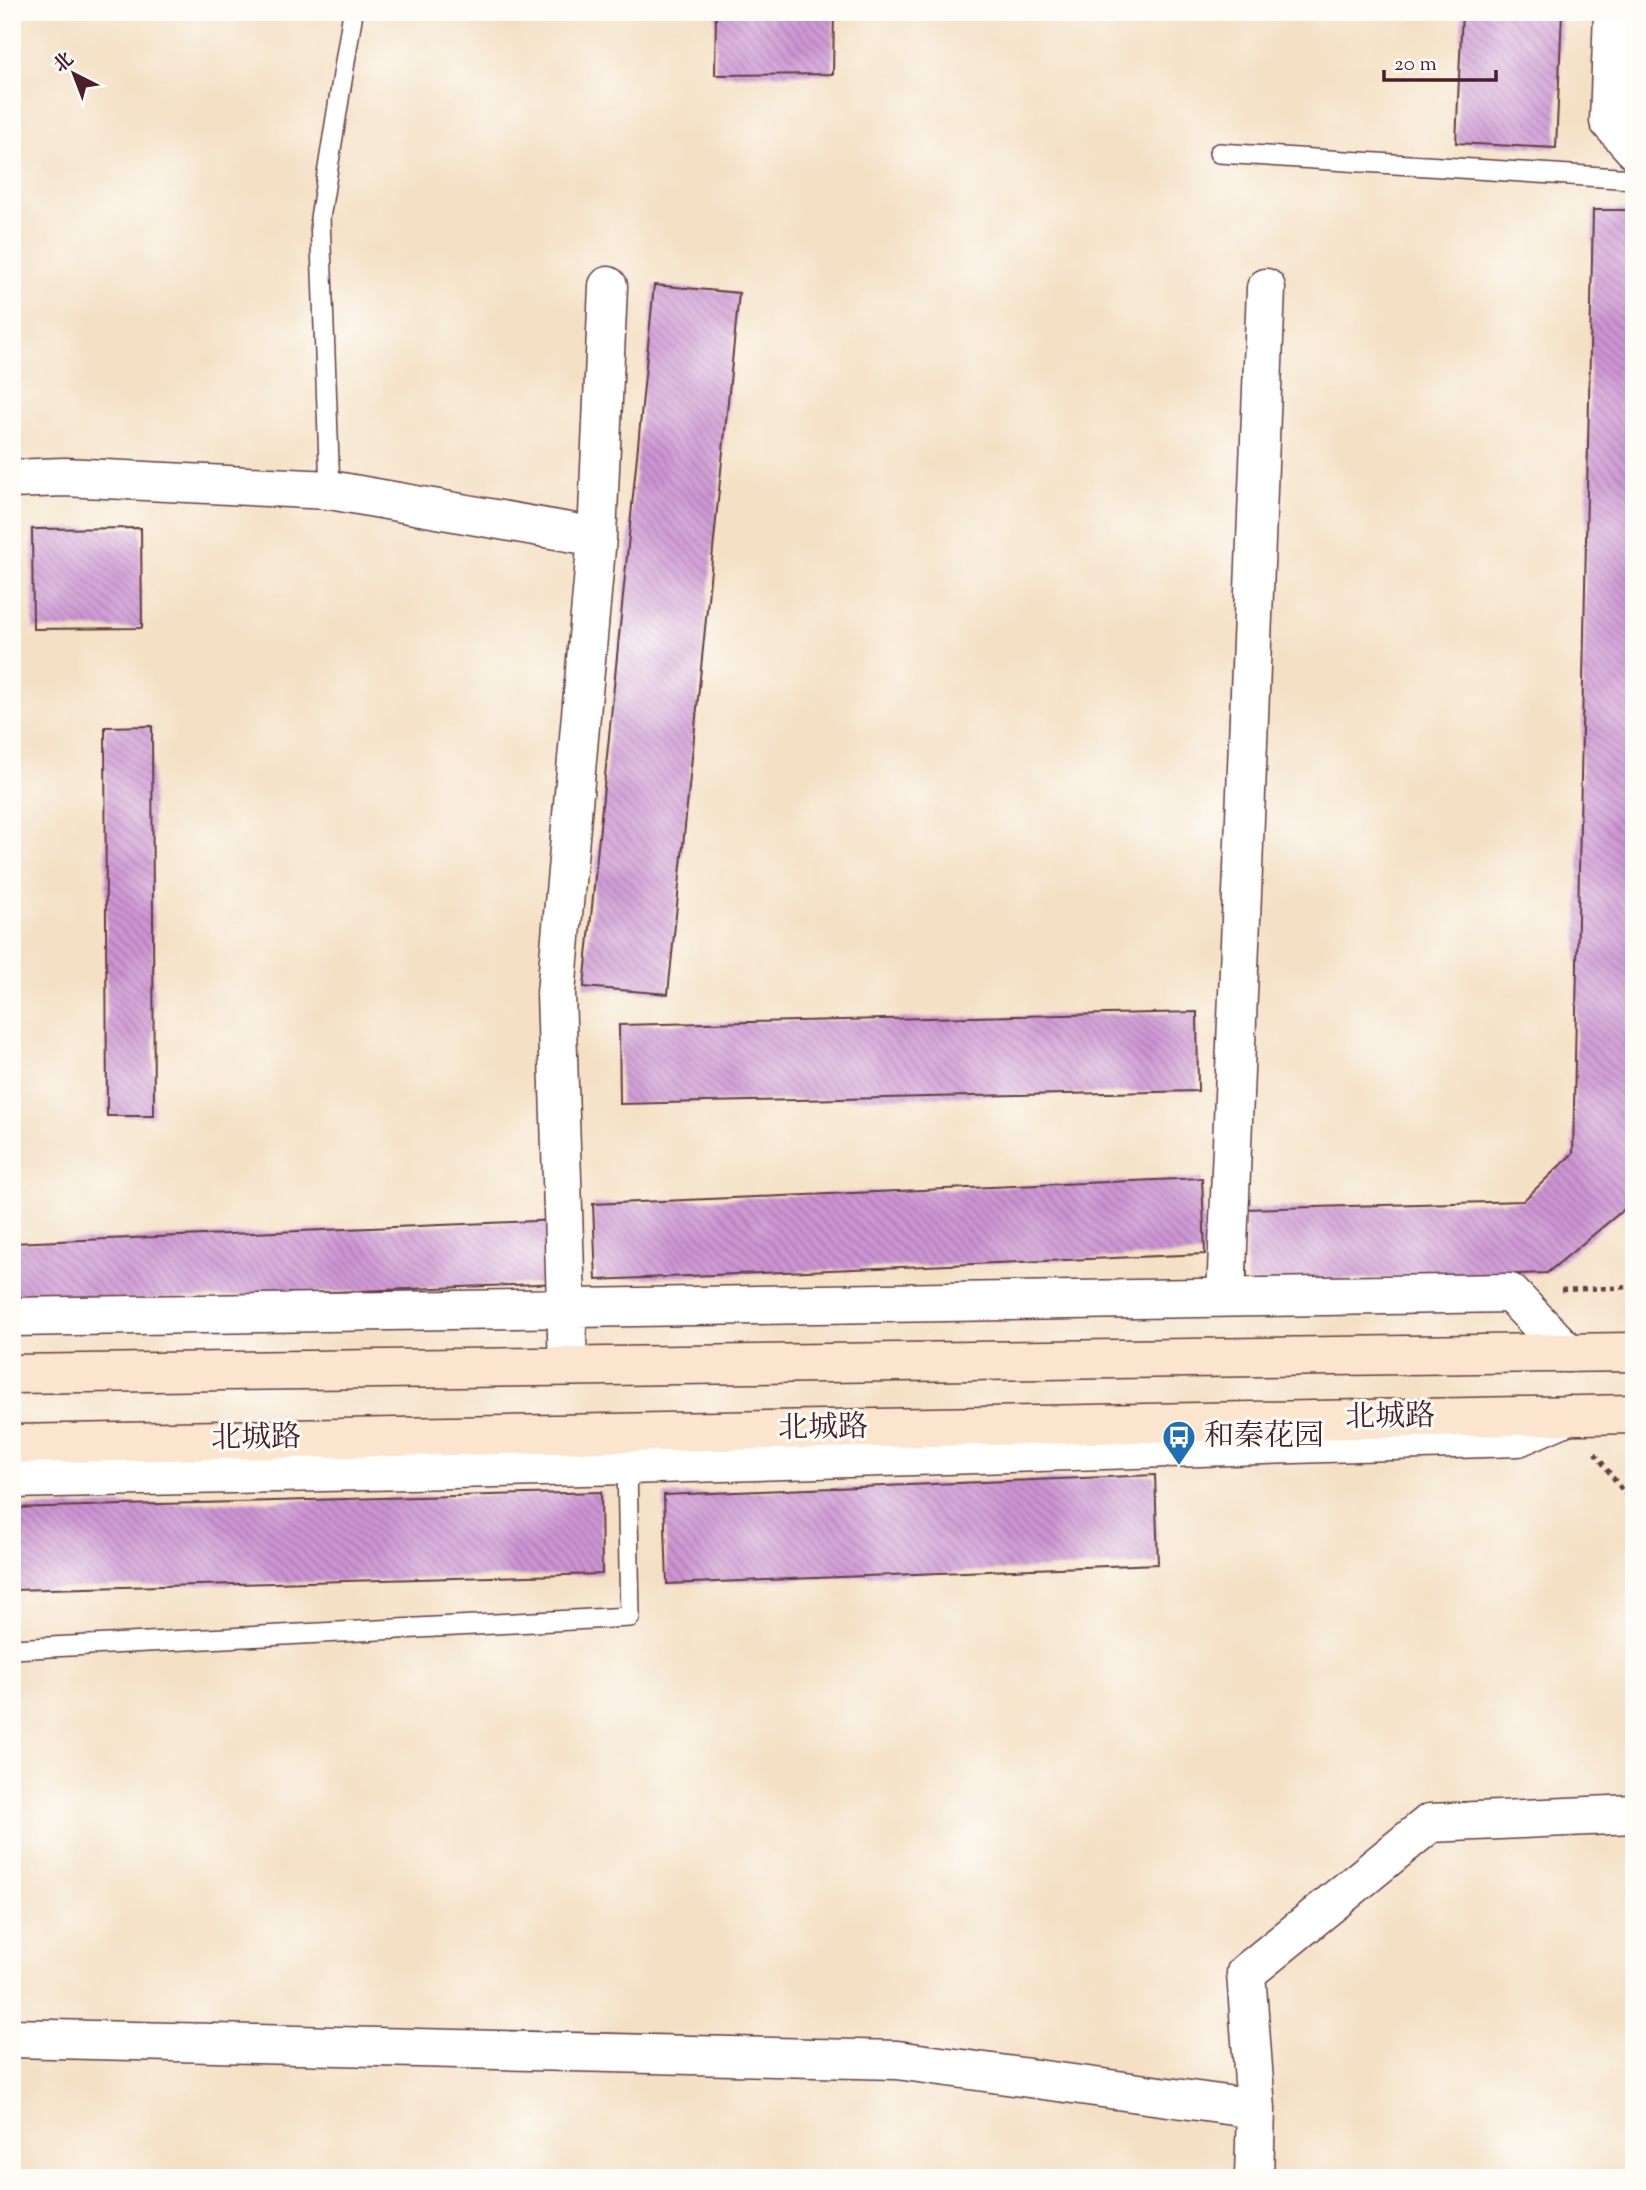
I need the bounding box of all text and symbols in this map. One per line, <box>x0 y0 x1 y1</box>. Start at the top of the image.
north arrow <box>38 38 108 108</box>
scale bar <box>1384 38 1496 82</box>
text: 北 <box>48 47 80 80</box>
text: 20 m <box>1394 50 1437 80</box>
street label: 北城路 <box>1345 1396 1435 1440</box>
street label: 北城路 <box>778 1407 868 1451</box>
place label: 和秦花园 <box>1204 1416 1324 1459</box>
street label: 北城路 <box>211 1417 301 1461</box>
bus stop icon: 和秦花园 <box>1160 1418 1198 1467</box>

